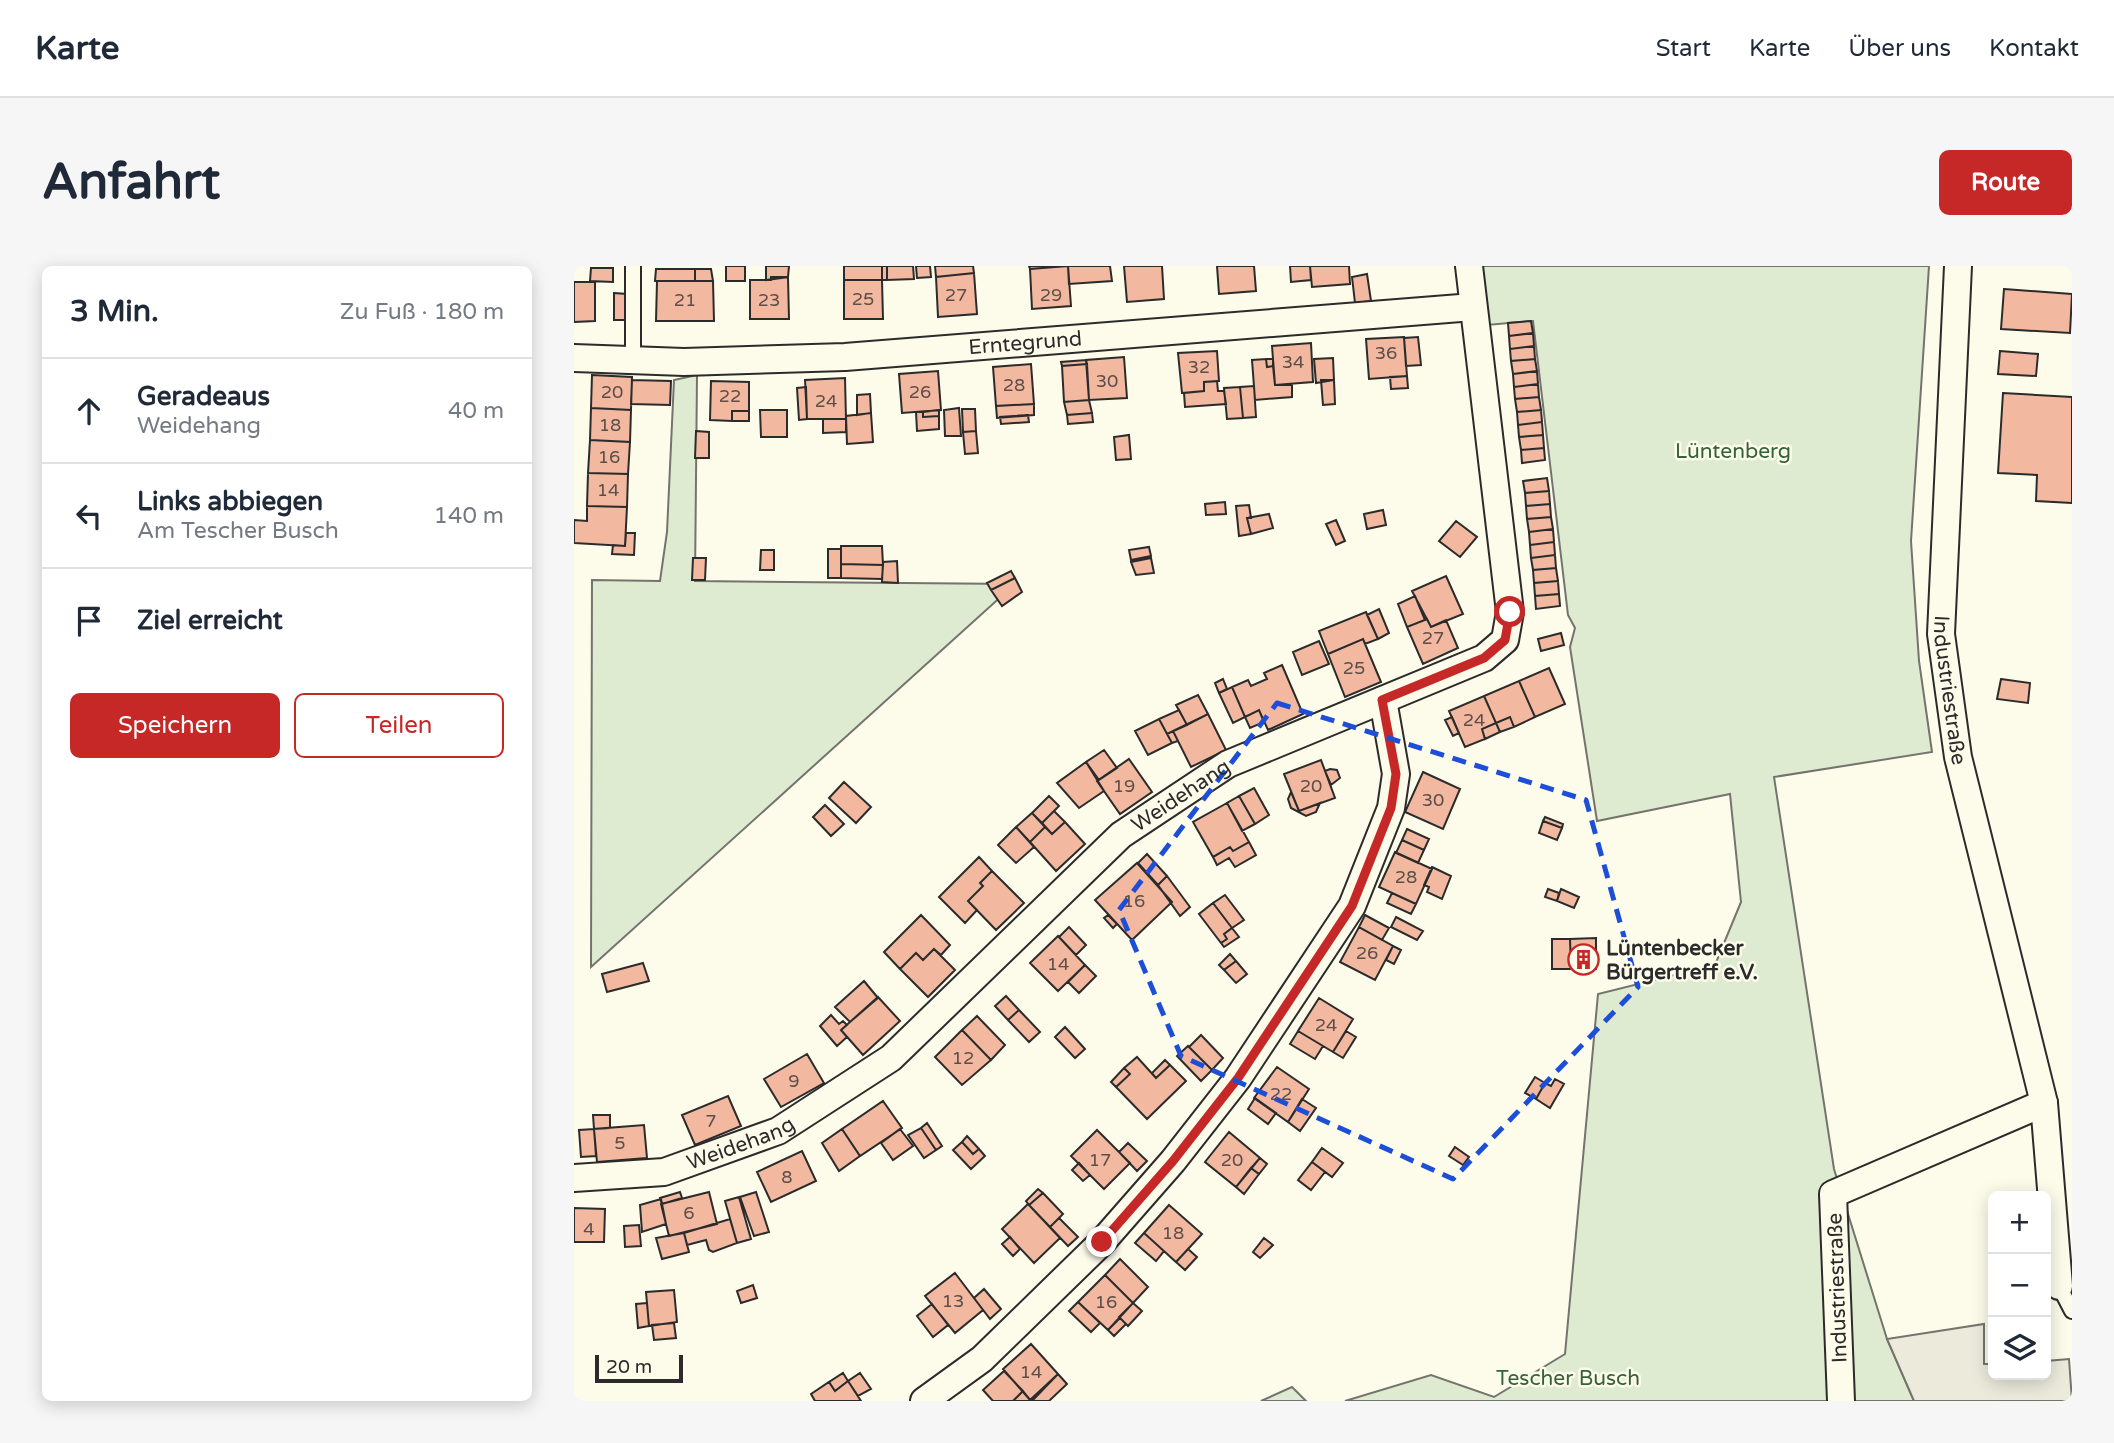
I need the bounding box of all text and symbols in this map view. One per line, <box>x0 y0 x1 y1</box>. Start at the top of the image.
text: Karte <box>35 29 119 68</box>
text: Start <box>1656 34 1711 63</box>
text: Karte <box>1749 34 1810 63</box>
text: Über uns <box>1848 34 1951 63</box>
text: Kontakt <box>1989 34 2079 63</box>
button: Route <box>1939 150 2072 215</box>
text: Anfahrt <box>42 153 220 212</box>
house number: 27 <box>945 284 967 306</box>
house number: 29 <box>1040 284 1062 306</box>
house number: 25 <box>852 288 874 310</box>
house number: 21 <box>674 289 696 311</box>
house number: 23 <box>758 289 780 311</box>
text: 3 Min. <box>70 293 159 330</box>
text: Zu Fuß · 180 m <box>340 298 504 326</box>
street label: Erntegrund <box>968 326 1083 360</box>
house number: 36 <box>1375 342 1397 364</box>
house number: 34 <box>1282 351 1304 373</box>
house number: 32 <box>1188 356 1210 378</box>
house number: 30 <box>1096 370 1118 392</box>
house number: 28 <box>1003 374 1025 396</box>
text: Geradeaus <box>137 381 270 412</box>
house number: 20 <box>601 381 623 403</box>
house number: 26 <box>909 381 931 403</box>
house number: 22 <box>719 385 741 407</box>
house number: 24 <box>815 390 837 412</box>
icon: ahead <box>70 392 108 430</box>
text: 40 m <box>448 397 504 425</box>
text: Weidehang <box>137 412 261 440</box>
house number: 18 <box>599 414 621 436</box>
park label: Lüntenberg <box>1675 439 1791 464</box>
house number: 16 <box>598 446 620 468</box>
house number: 14 <box>597 479 619 501</box>
text: Links abbiegen <box>137 486 323 517</box>
icon: left <box>70 497 108 535</box>
text: 140 m <box>434 502 504 530</box>
text: Am Tescher Busch <box>137 517 339 545</box>
route start <box>1494 596 1525 627</box>
icon: arrive <box>70 602 108 640</box>
text: Ziel erreicht <box>137 605 283 636</box>
street label: Industriestraße <box>1928 615 1972 768</box>
house number: 27 <box>1422 627 1444 649</box>
house number: 25 <box>1343 657 1365 679</box>
button: Speichern <box>70 693 280 758</box>
button: Teilen <box>294 693 504 758</box>
house number: 24 <box>1463 709 1485 731</box>
street label: Weidehang <box>1127 754 1235 837</box>
house number: 19 <box>1113 775 1135 797</box>
house number: 20 <box>1300 775 1322 797</box>
house number: 30 <box>1422 789 1444 811</box>
house number: 28 <box>1395 866 1417 888</box>
house number: 16 <box>1123 890 1145 912</box>
place label: Lüntenbecker Bürgertreff e.V. <box>1606 936 1758 985</box>
house number: 26 <box>1356 942 1378 964</box>
building icon: Lüntenbecker Bürgertreff e.V. <box>1566 943 1600 977</box>
house number: 14 <box>1047 953 1069 975</box>
house number: 24 <box>1315 1014 1337 1036</box>
house number: 12 <box>952 1047 974 1069</box>
house number: 9 <box>788 1070 800 1092</box>
house number: 22 <box>1270 1083 1292 1105</box>
house number: 7 <box>705 1110 717 1132</box>
street label: Weidehang <box>684 1112 800 1176</box>
house number: 5 <box>614 1132 626 1154</box>
house number: 17 <box>1089 1149 1111 1171</box>
house number: 20 <box>1221 1149 1243 1171</box>
house number: 8 <box>781 1166 793 1188</box>
map controls <box>1988 1191 2051 1380</box>
button: + <box>1988 1191 2051 1254</box>
house number: 6 <box>683 1202 695 1224</box>
street label: Industriestraße <box>1822 1212 1853 1364</box>
house number: 4 <box>583 1218 595 1240</box>
house number: 18 <box>1162 1222 1184 1244</box>
route end <box>1086 1226 1117 1257</box>
button: − <box>1988 1254 2051 1317</box>
house number: 13 <box>942 1290 964 1312</box>
house number: 16 <box>1095 1291 1117 1313</box>
button: layers <box>1988 1317 2051 1380</box>
scale bar <box>595 1352 682 1384</box>
text: 20 m <box>606 1356 652 1378</box>
house number: 14 <box>1020 1361 1042 1383</box>
park label: Tescher Busch <box>1496 1366 1640 1391</box>

